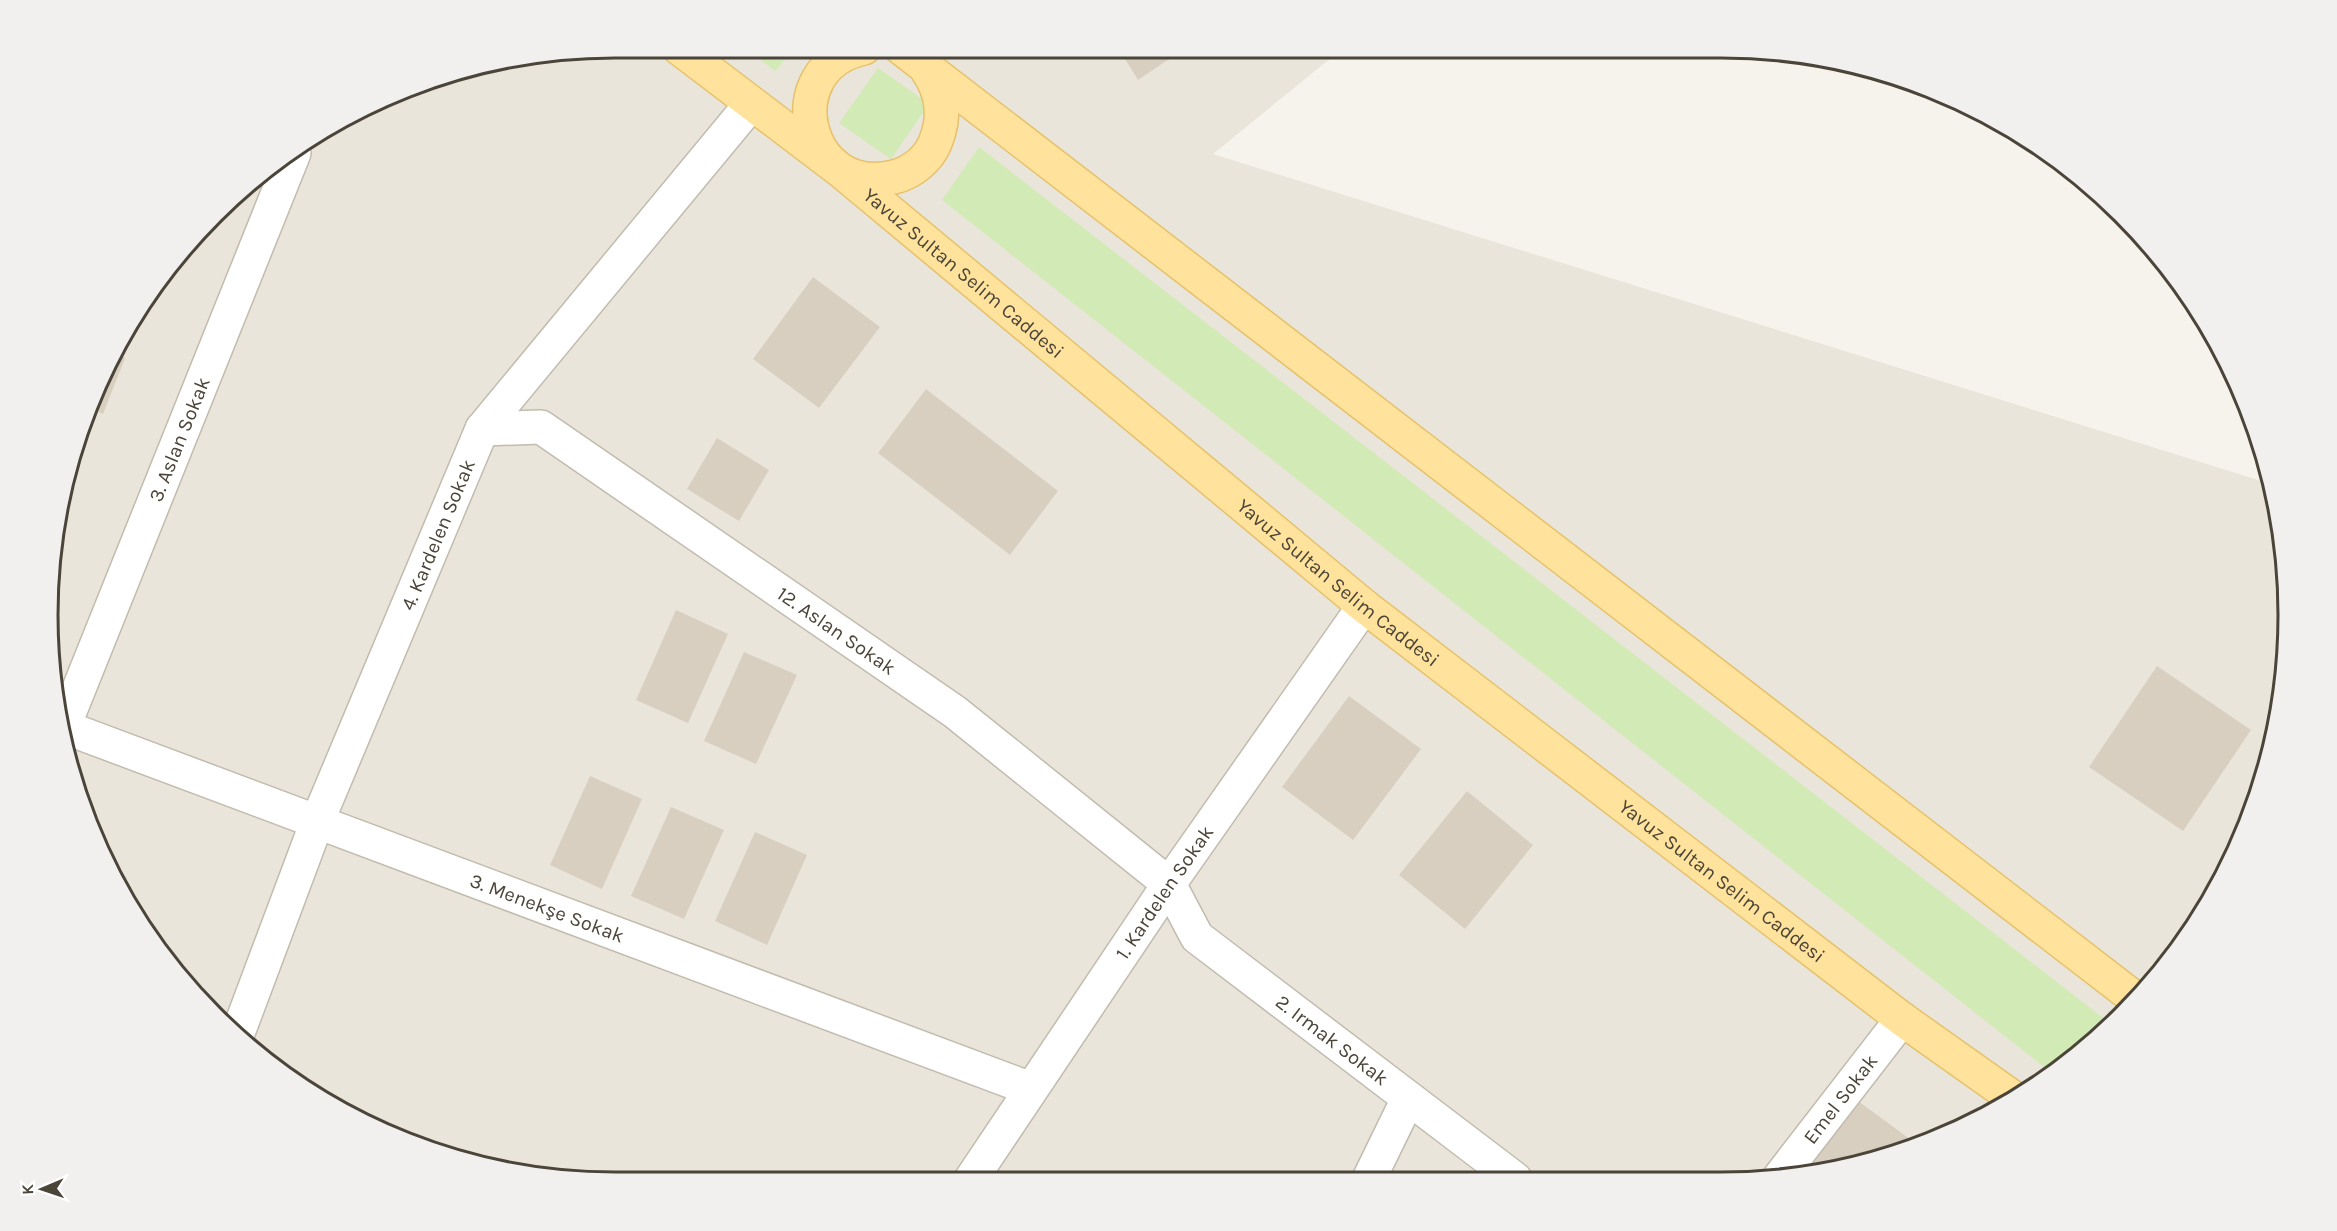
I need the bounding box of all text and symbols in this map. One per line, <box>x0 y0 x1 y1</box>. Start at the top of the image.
street label: Yavuz Sultan Selim Caddesi <box>859 183 1069 363</box>
street label: 3. Aslan Sokak <box>144 374 214 505</box>
street label: 4. Kardelen Sokak <box>396 456 479 613</box>
street label: Yavuz Sultan Selim Caddesi <box>1233 494 1444 671</box>
street label: 12. Aslan Sokak <box>773 582 900 679</box>
street label: Yavuz Sultan Selim Caddesi <box>1614 794 1830 967</box>
street label: 1. Kardelen Sokak <box>1111 821 1218 963</box>
street label: 3. Menekşe Sokak <box>467 869 628 947</box>
street label: 2. Irmak Sokak <box>1271 990 1393 1090</box>
street label: Emel Sokak <box>1798 1049 1882 1148</box>
north arrow <box>12 1159 72 1219</box>
text: K <box>18 1183 37 1195</box>

